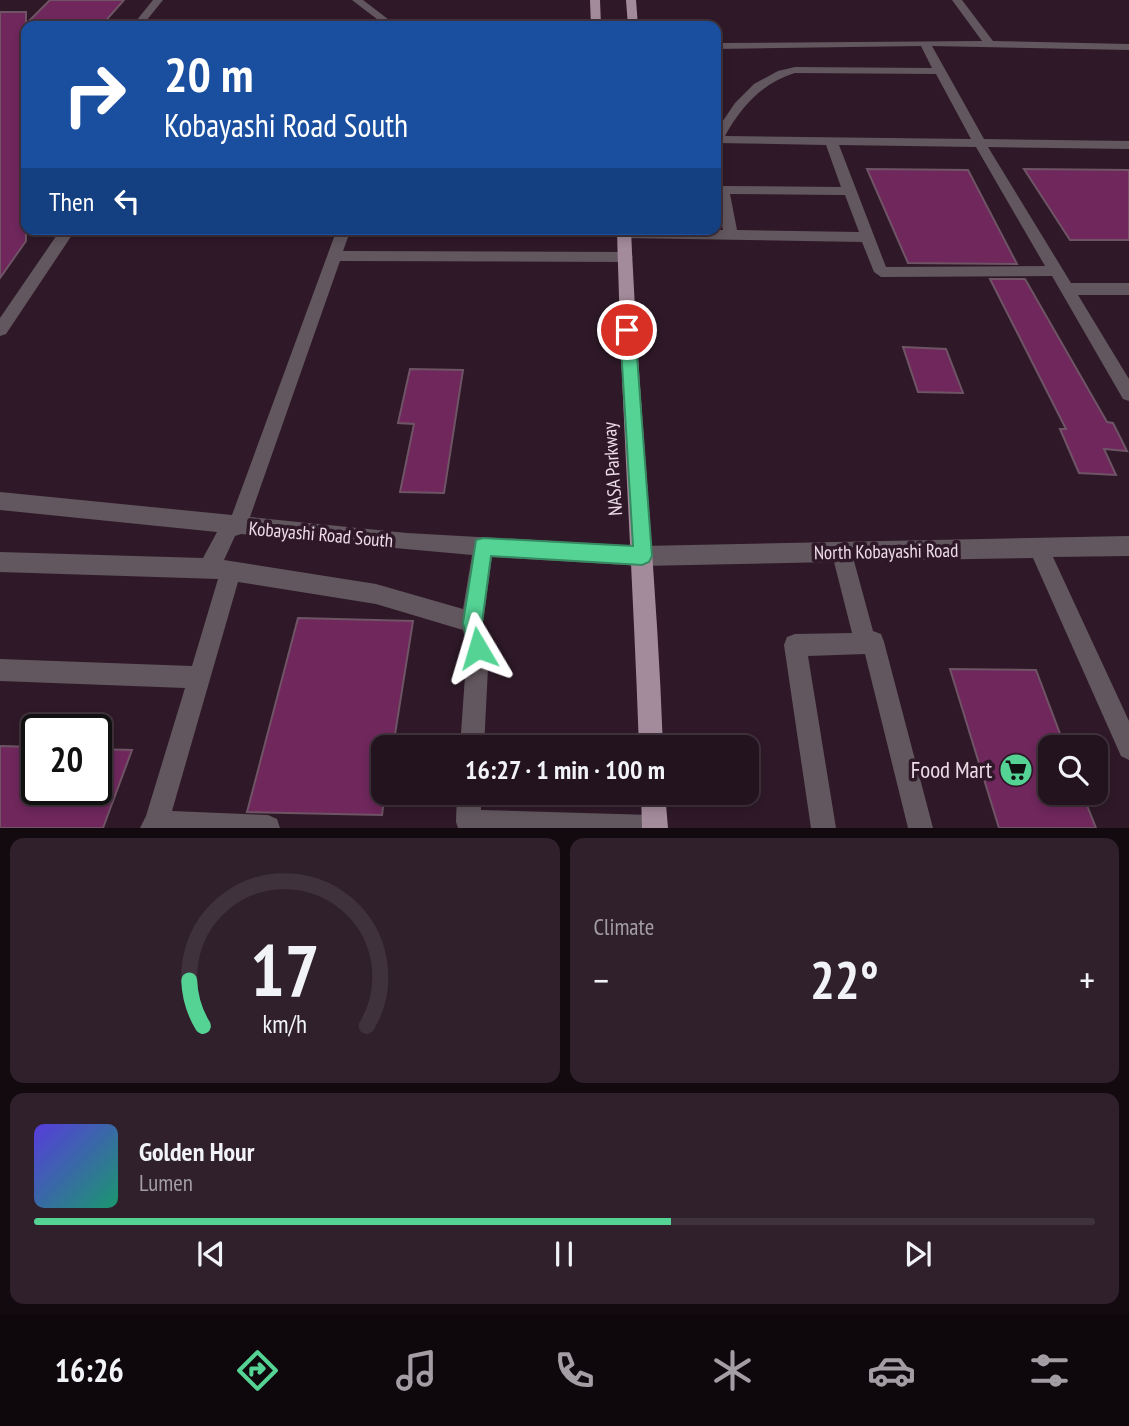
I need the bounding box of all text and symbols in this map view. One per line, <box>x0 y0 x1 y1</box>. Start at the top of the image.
text: 20 m <box>164 42 253 106</box>
icon: right <box>49 49 140 140</box>
text: Kobayashi Road South <box>164 104 408 146</box>
icon: left <box>108 182 146 220</box>
text: Then <box>49 185 94 218</box>
pin <box>597 300 657 360</box>
icon: arrive <box>608 311 646 349</box>
street label: NASA Parkway <box>597 420 627 517</box>
street label: Kobayashi Road South <box>248 516 394 552</box>
street label: North Kobayashi Road <box>814 538 958 564</box>
position arrow <box>441 611 515 685</box>
speed limit sign: 20 <box>21 714 112 805</box>
map controls <box>1038 735 1108 805</box>
button: search <box>1038 735 1108 805</box>
supermarket icon: Food Mart <box>997 751 1035 789</box>
text: 16:27 · 1 min · 100 m <box>465 753 665 786</box>
place label: Food Mart <box>911 755 993 784</box>
text: Climate <box>594 912 654 941</box>
text: 17 <box>250 923 320 1017</box>
text: 22° <box>810 946 879 1013</box>
text: − <box>594 955 609 1004</box>
text: + <box>1079 955 1095 1004</box>
text: km/h <box>263 1008 307 1040</box>
text: Golden Hour <box>139 1135 254 1168</box>
text: Lumen <box>139 1168 193 1197</box>
icon: previous <box>192 1235 230 1273</box>
icon: pause <box>545 1235 583 1273</box>
icon: next <box>899 1235 937 1273</box>
icon: directions <box>233 1346 282 1395</box>
icon: music <box>392 1346 441 1395</box>
icon: phone <box>550 1346 599 1395</box>
icon: climate <box>708 1346 757 1395</box>
icon: car <box>867 1346 916 1395</box>
icon: filters <box>1025 1346 1074 1395</box>
text: 16:26 <box>55 1349 124 1391</box>

